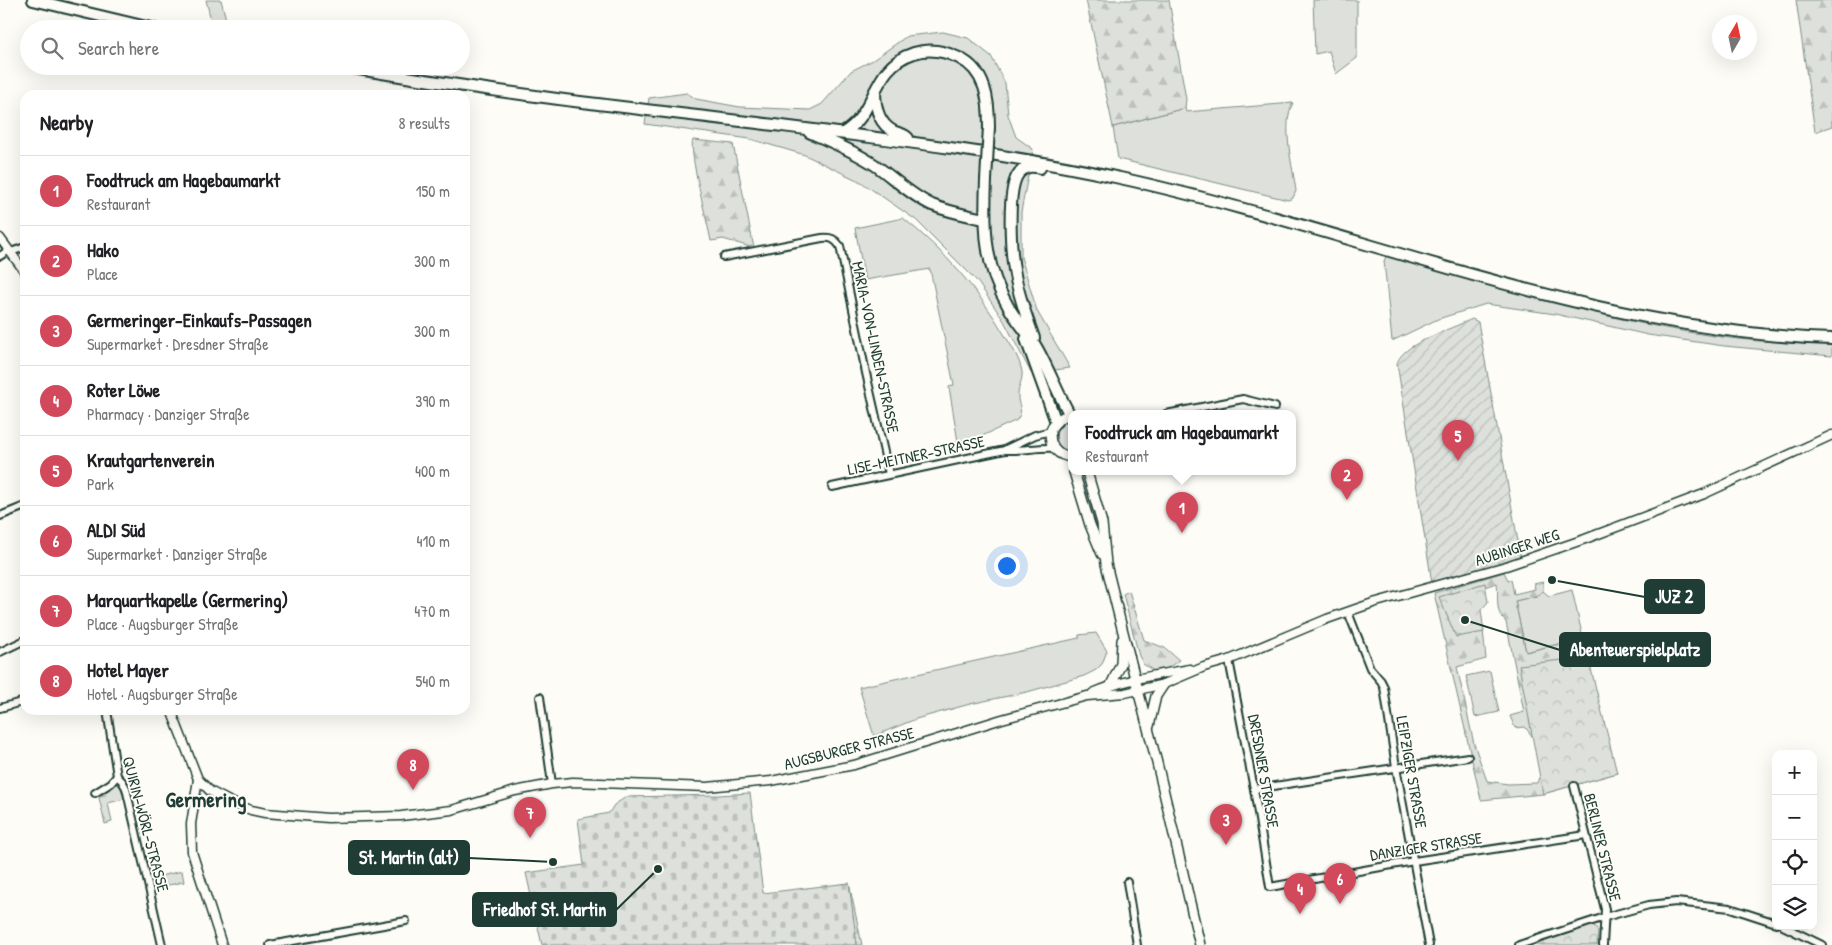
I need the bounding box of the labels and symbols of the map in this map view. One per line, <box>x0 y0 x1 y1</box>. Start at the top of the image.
north arrow <box>1712 15 1757 60</box>
street label: MARIA-VON-LINDEN-STRASSE <box>847 259 905 435</box>
pin: 5 <box>1442 420 1474 461</box>
street label: LISE-MEITNER-STRASSE <box>846 430 986 480</box>
pin: 2 <box>1331 459 1363 500</box>
pin: 1 <box>1166 492 1198 533</box>
street label: AUBINGER WEG <box>1472 523 1562 571</box>
your location <box>994 553 1020 579</box>
callout: JUZ 2 <box>1645 580 1704 613</box>
text: JUZ 2 <box>1655 584 1694 609</box>
callout: Abenteuerspielplatz <box>1560 633 1710 666</box>
text: Abenteuerspielplatz <box>1570 637 1700 663</box>
street label: DRESDNER STRASSE <box>1243 712 1285 830</box>
street label: LEIPZIGER STRASSE <box>1391 714 1433 830</box>
street label: AUGSBURGER STRASSE <box>782 721 916 775</box>
pin: 8 <box>397 749 429 790</box>
street label: QUIRIN-WÖRL-STRASSE <box>117 754 175 894</box>
district label: Germering <box>166 785 246 815</box>
street label: BERLINER STRASSE <box>1579 791 1627 903</box>
pin: 7 <box>514 797 546 838</box>
pin: 3 <box>1210 804 1242 845</box>
street label: DANZIGER STRASSE <box>1368 826 1484 866</box>
callout: St. Martin (alt) <box>349 841 469 874</box>
text: St. Martin (alt) <box>359 845 459 870</box>
pin: 6 <box>1324 863 1356 904</box>
pin: 4 <box>1284 873 1316 914</box>
callout: Friedhof St. Martin <box>473 893 616 926</box>
text: Friedhof St. Martin <box>483 897 606 922</box>

